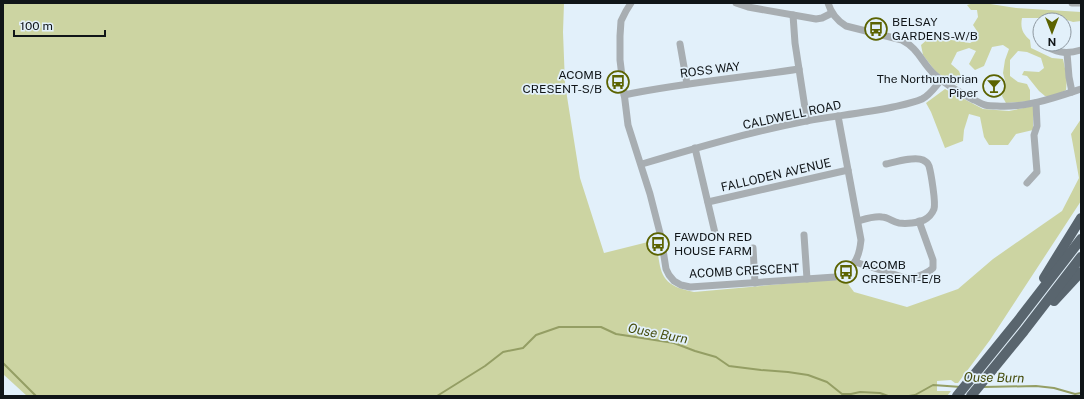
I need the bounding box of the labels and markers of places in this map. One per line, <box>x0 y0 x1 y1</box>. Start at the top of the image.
place label: BELSAY GARDENS-W/B <box>892 15 978 43</box>
bus stop icon: BELSAY GARDENS-W/B <box>863 16 889 42</box>
place label: ACOMB CRESENT-S/B <box>523 68 602 96</box>
bus stop icon: ACOMB CRESENT-S/B <box>605 69 631 95</box>
place label: The Northumbrian Piper <box>877 72 978 100</box>
bar icon: The Northumbrian Piper <box>981 73 1007 99</box>
place label: FAWDON RED HOUSE FARM <box>674 230 752 258</box>
bus stop icon: FAWDON RED HOUSE FARM <box>645 231 671 257</box>
place label: ACOMB CRESENT-E/B <box>862 258 941 286</box>
bus stop icon: ACOMB CRESENT-E/B <box>833 259 859 285</box>

